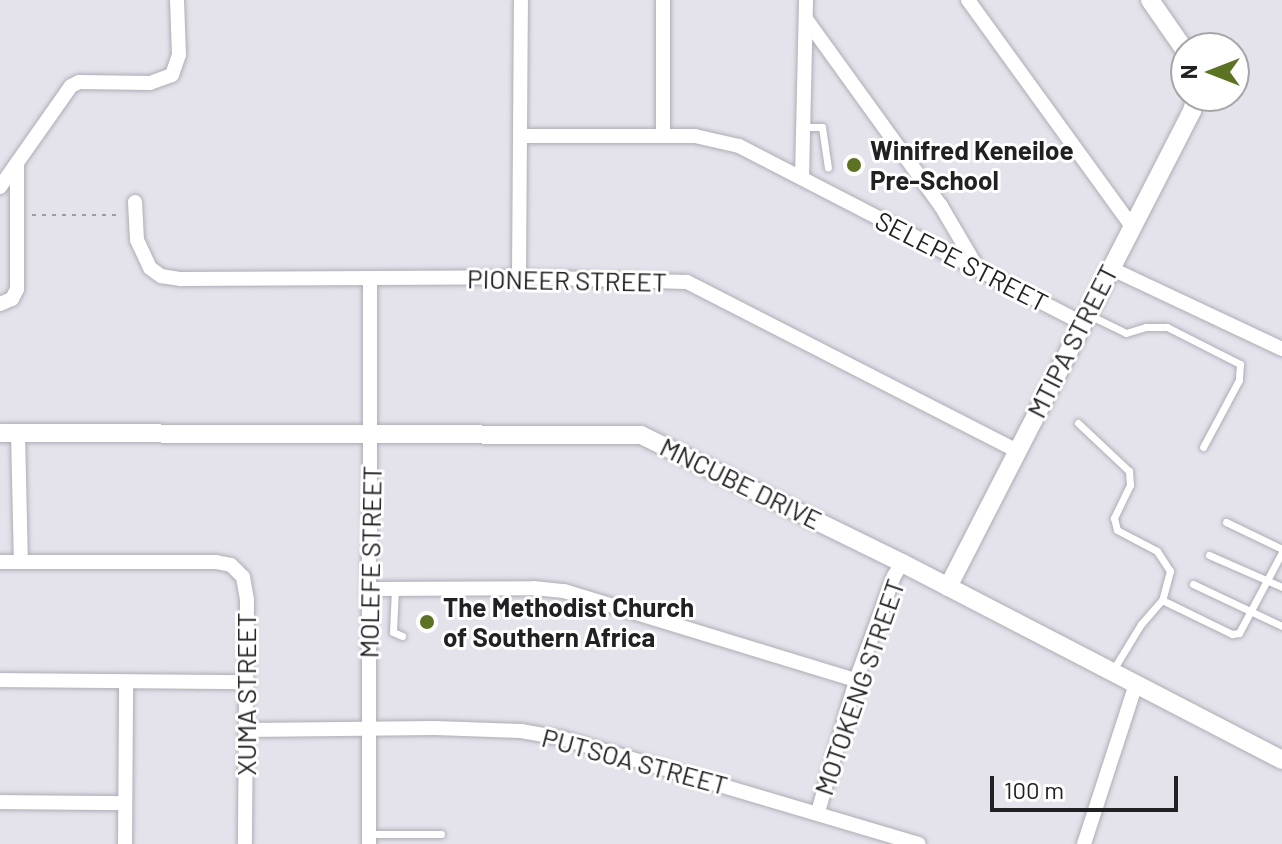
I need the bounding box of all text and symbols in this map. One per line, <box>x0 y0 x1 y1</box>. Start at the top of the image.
north arrow <box>1170 32 1250 112</box>
text: N <box>1175 65 1201 79</box>
place label: Winifred Keneiloe Pre-School <box>870 134 1074 196</box>
marker: Winifred Keneiloe Pre-School <box>845 156 863 174</box>
street label: SELEPE STREET <box>871 204 1053 318</box>
street label: MTIPA STREET <box>1020 259 1124 423</box>
street label: PIONEER STREET <box>467 263 667 297</box>
street label: MNCUBE DRIVE <box>655 431 827 535</box>
street label: MOLEFE STREET <box>353 465 387 659</box>
street label: MOTOKENG STREET <box>807 575 911 799</box>
place label: The Methodist Church of Southern Africa <box>443 591 694 652</box>
street label: XUMA STREET <box>230 612 262 776</box>
marker: The Methodist Church of Southern Africa <box>418 613 436 631</box>
street label: PUTSOA STREET <box>539 721 731 801</box>
scale bar <box>994 760 1182 810</box>
text: 100 m <box>1004 775 1064 804</box>

